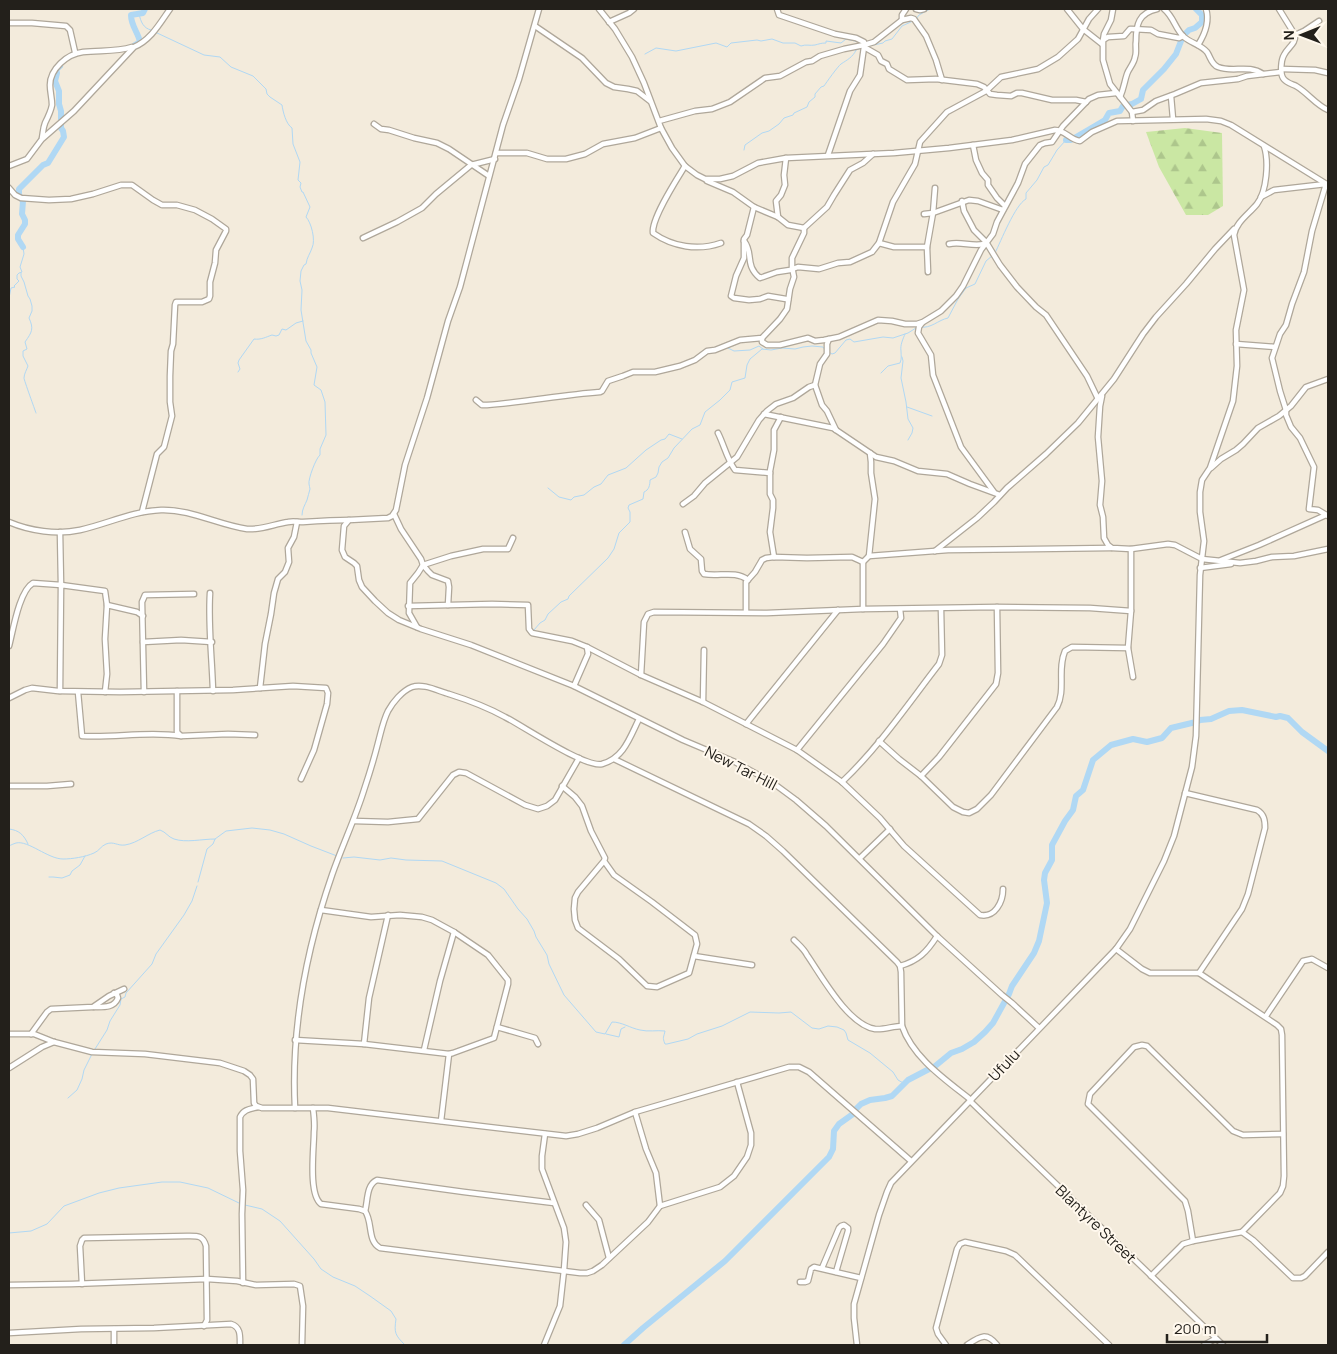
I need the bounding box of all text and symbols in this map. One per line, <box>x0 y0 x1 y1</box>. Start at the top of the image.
north arrow <box>1277 10 1327 60</box>
text: N <box>1279 30 1298 40</box>
street label: New Tar Hill <box>701 741 781 795</box>
street label: Ufulu <box>984 1044 1024 1086</box>
street label: Blantyre Street <box>1051 1180 1141 1268</box>
scale bar <box>1167 1312 1267 1344</box>
text: 200 m <box>1174 1318 1217 1339</box>

